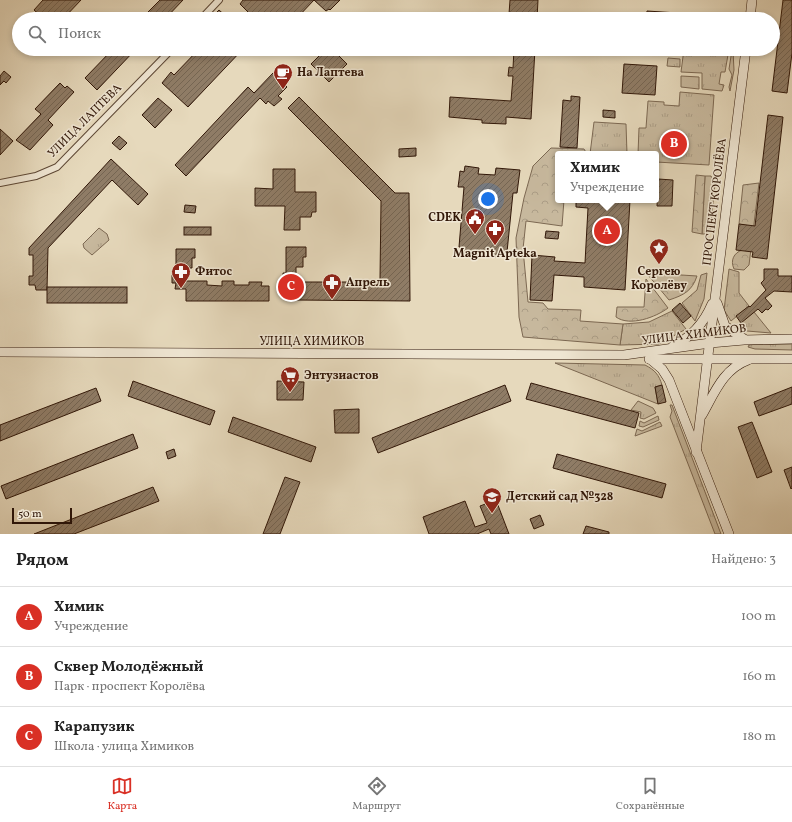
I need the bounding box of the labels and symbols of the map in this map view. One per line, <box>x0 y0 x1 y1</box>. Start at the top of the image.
cafe icon: На Лаптева <box>272 62 294 90</box>
place label: На Лаптева <box>297 65 365 81</box>
street label: УЛИЦА ЛАПТЕВА <box>45 80 126 161</box>
pin: B <box>661 129 687 159</box>
street label: ПРОСПЕКТ КОРОЛЁВА <box>698 137 731 267</box>
your location <box>478 189 498 209</box>
public building icon: CDEK <box>464 207 486 235</box>
place label: CDEK <box>428 210 461 226</box>
pin: A <box>594 216 620 246</box>
pharmacy icon: Magnit Apteka <box>484 218 506 246</box>
place icon: Сергею Королёву <box>648 237 670 265</box>
place label: Magnit Apteka <box>453 246 537 262</box>
pharmacy icon: Фитос <box>170 261 192 289</box>
place label: Фитос <box>195 264 232 280</box>
place label: Сергею Королёву <box>631 264 687 294</box>
pin: C <box>278 272 304 302</box>
pharmacy icon: Апрель <box>321 272 343 300</box>
place label: Апрель <box>346 275 390 291</box>
street label: УЛИЦА ХИМИКОВ <box>641 321 747 349</box>
street label: УЛИЦА ХИМИКОВ <box>259 334 365 350</box>
supermarket icon: Энтузиастов <box>279 365 301 393</box>
place label: Энтузиастов <box>304 368 379 384</box>
school or university icon: Детский сад №328 <box>481 486 503 514</box>
place label: Детский сад №328 <box>506 489 613 505</box>
scale bar <box>12 506 72 525</box>

